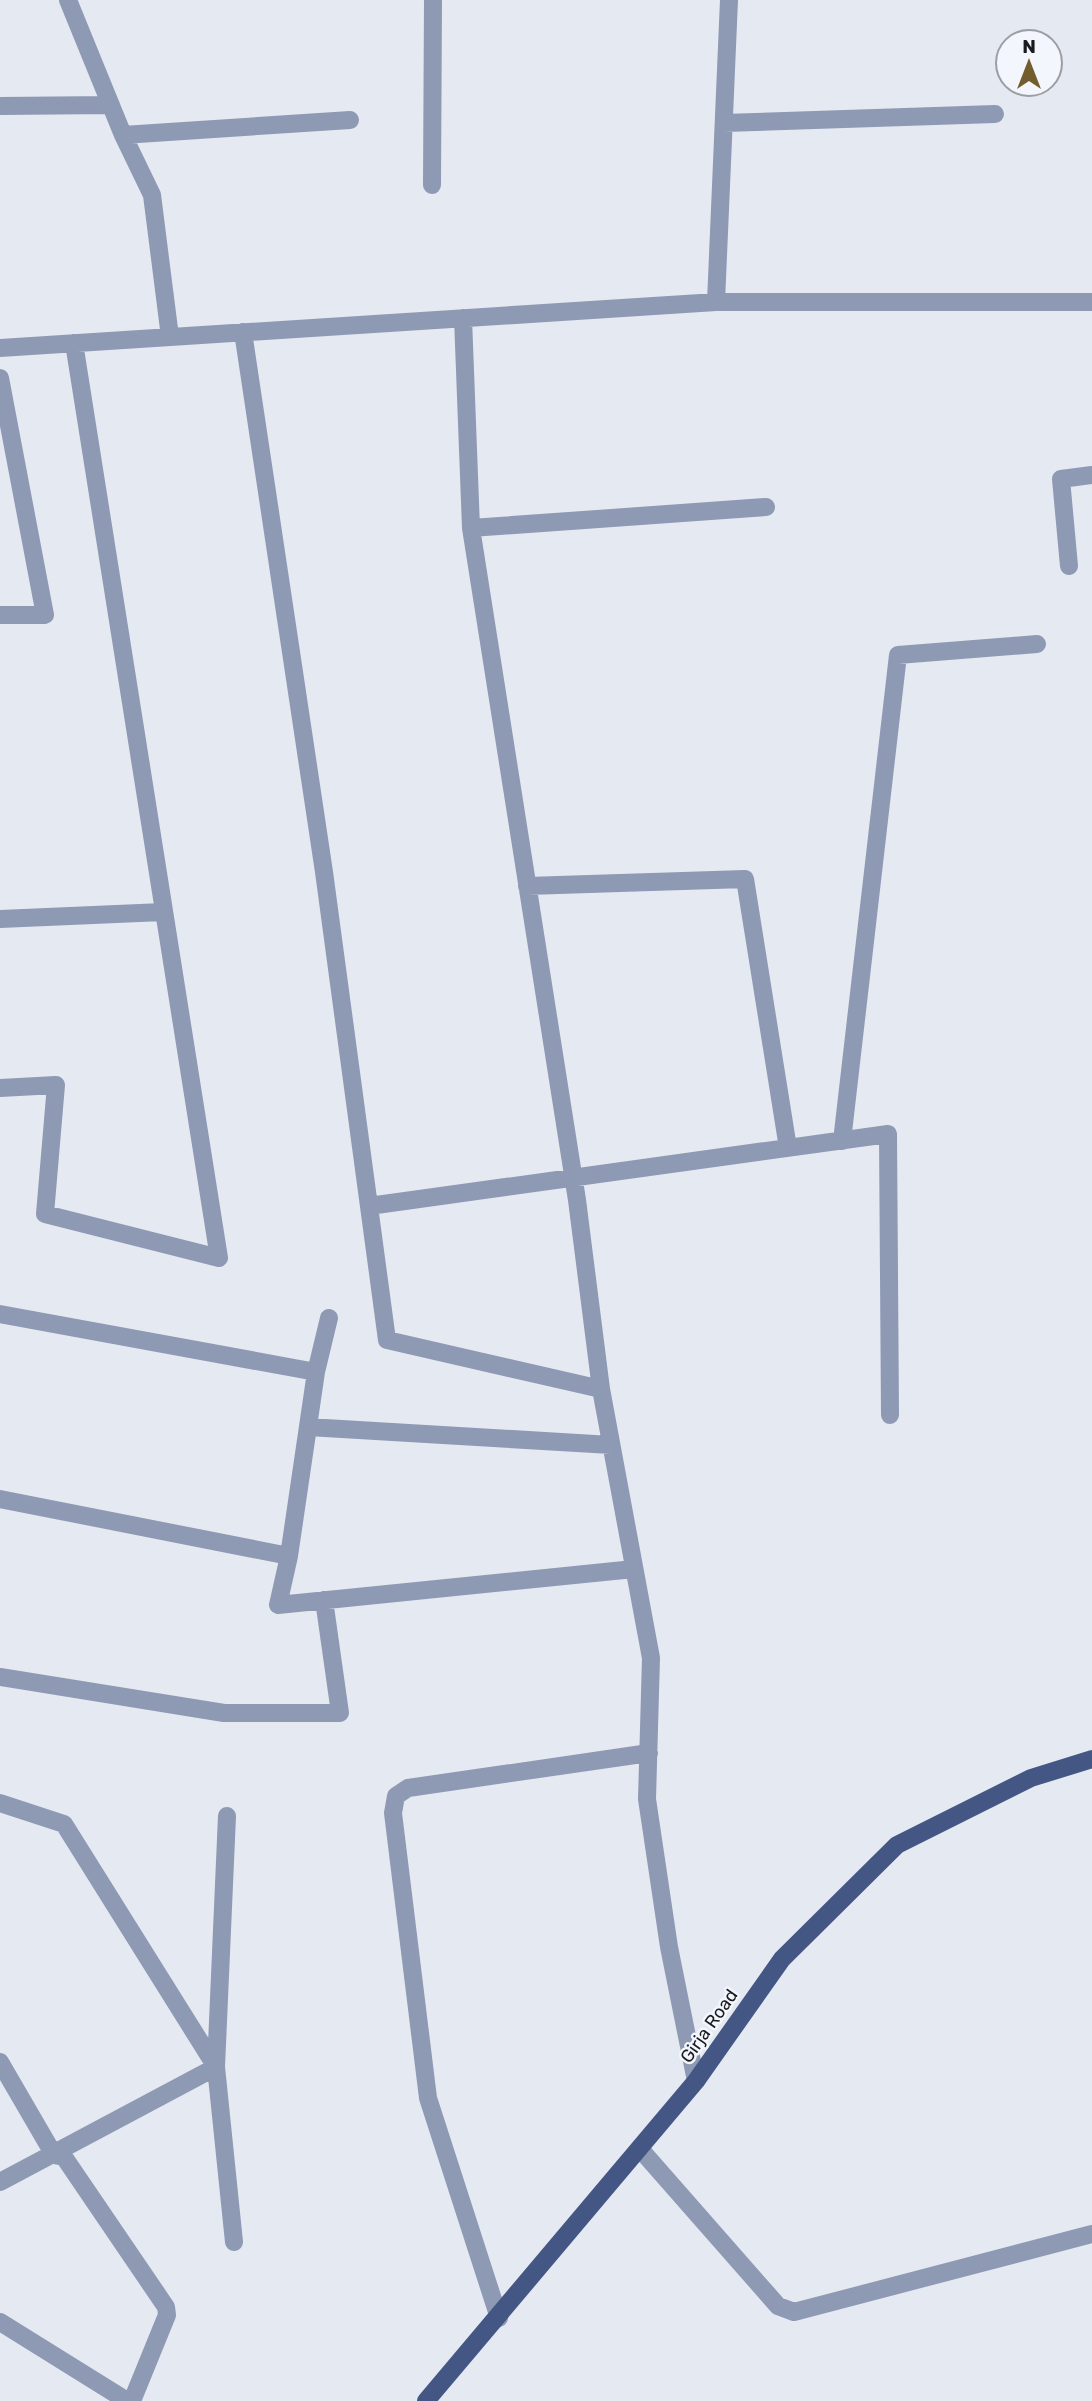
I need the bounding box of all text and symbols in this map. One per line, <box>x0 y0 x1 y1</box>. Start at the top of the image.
north arrow <box>994 28 1064 98</box>
text: N <box>1022 35 1036 58</box>
street label: Girja Road <box>676 1985 742 2067</box>

